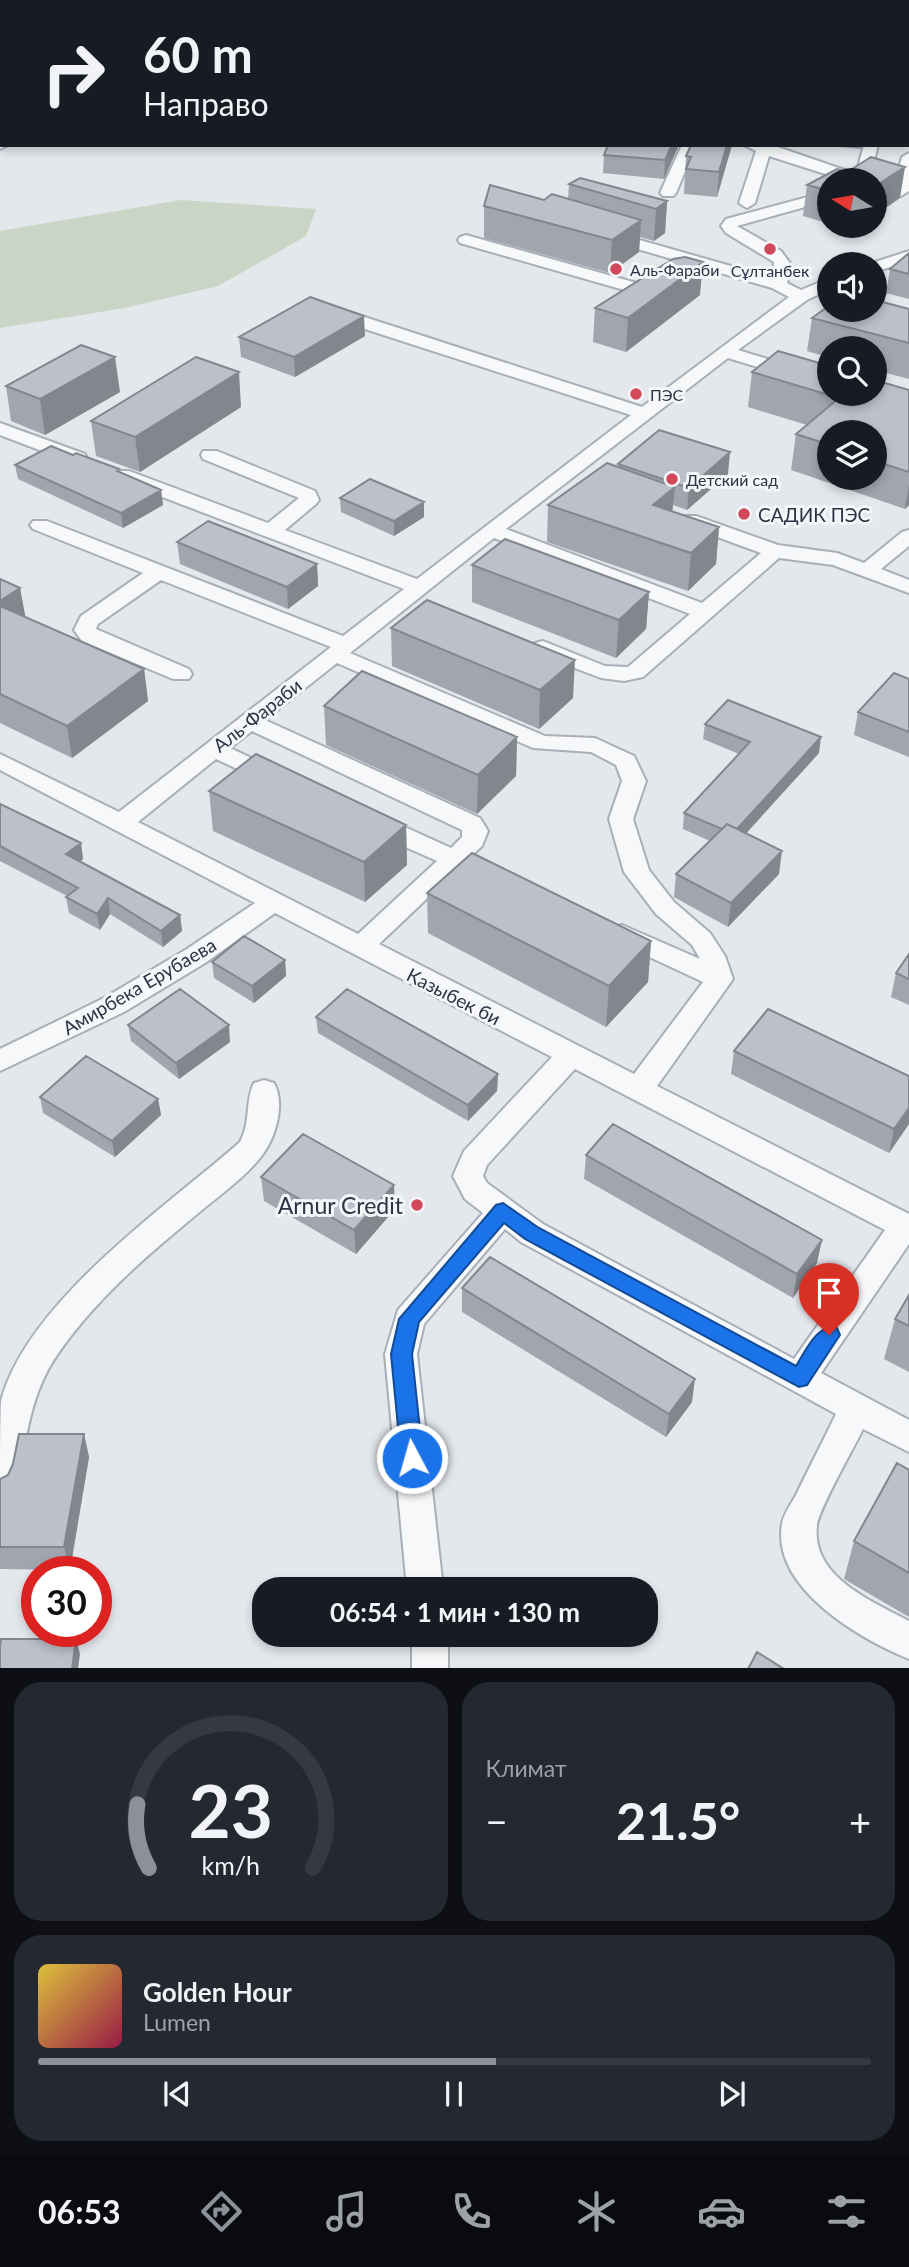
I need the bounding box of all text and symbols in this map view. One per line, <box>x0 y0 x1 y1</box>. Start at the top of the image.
text: 60 m <box>143 25 253 83</box>
icon: right <box>28 28 119 119</box>
text: Направо <box>143 84 269 123</box>
north arrow <box>817 168 887 238</box>
map controls <box>817 168 887 490</box>
marker: Сұлтанбек <box>762 241 778 257</box>
button: sound <box>817 252 887 322</box>
place label: Аль-Фараби <box>630 260 719 279</box>
marker: Аль-Фараби <box>608 261 624 277</box>
place label: Сұлтанбек <box>731 261 810 280</box>
button: search <box>817 336 887 406</box>
place label: ПЭС <box>650 385 684 404</box>
marker: ПЭС <box>628 386 644 402</box>
button: layers <box>817 420 887 490</box>
place label: Детский сад <box>686 470 778 489</box>
marker: Детский сад <box>664 471 680 487</box>
place label: САДИК ПЭС <box>758 503 871 526</box>
marker: САДИК ПЭС <box>736 506 752 522</box>
street label: Аль-Фараби <box>208 673 306 757</box>
street label: Амирбека Ерубаева <box>58 933 220 1039</box>
street label: Казыбек би <box>403 963 505 1029</box>
place label: Arnur Credit <box>278 1191 404 1219</box>
marker: Arnur Credit <box>409 1197 425 1213</box>
pin <box>799 1263 859 1335</box>
icon: arrive <box>810 1274 848 1312</box>
position arrow <box>375 1421 449 1495</box>
speed limit sign: 30 <box>21 1556 112 1647</box>
text: 06:54 · 1 мин · 130 m <box>330 1596 580 1628</box>
text: Климат <box>486 1754 567 1782</box>
text: 23 <box>189 1766 273 1854</box>
text: 21.5° <box>616 1789 740 1851</box>
text: − <box>486 1798 508 1844</box>
text: + <box>849 1798 871 1844</box>
text: km/h <box>201 1849 260 1879</box>
text: Golden Hour <box>143 1976 292 2008</box>
text: Lumen <box>143 2008 211 2036</box>
icon: previous <box>158 2075 196 2113</box>
icon: pause <box>435 2075 473 2113</box>
icon: next <box>713 2075 751 2113</box>
icon: directions <box>197 2187 246 2236</box>
icon: music <box>322 2187 371 2236</box>
icon: phone <box>447 2187 496 2236</box>
icon: climate <box>572 2187 621 2236</box>
icon: car <box>697 2187 746 2236</box>
icon: filters <box>822 2187 871 2236</box>
text: 06:53 <box>38 2192 121 2231</box>

